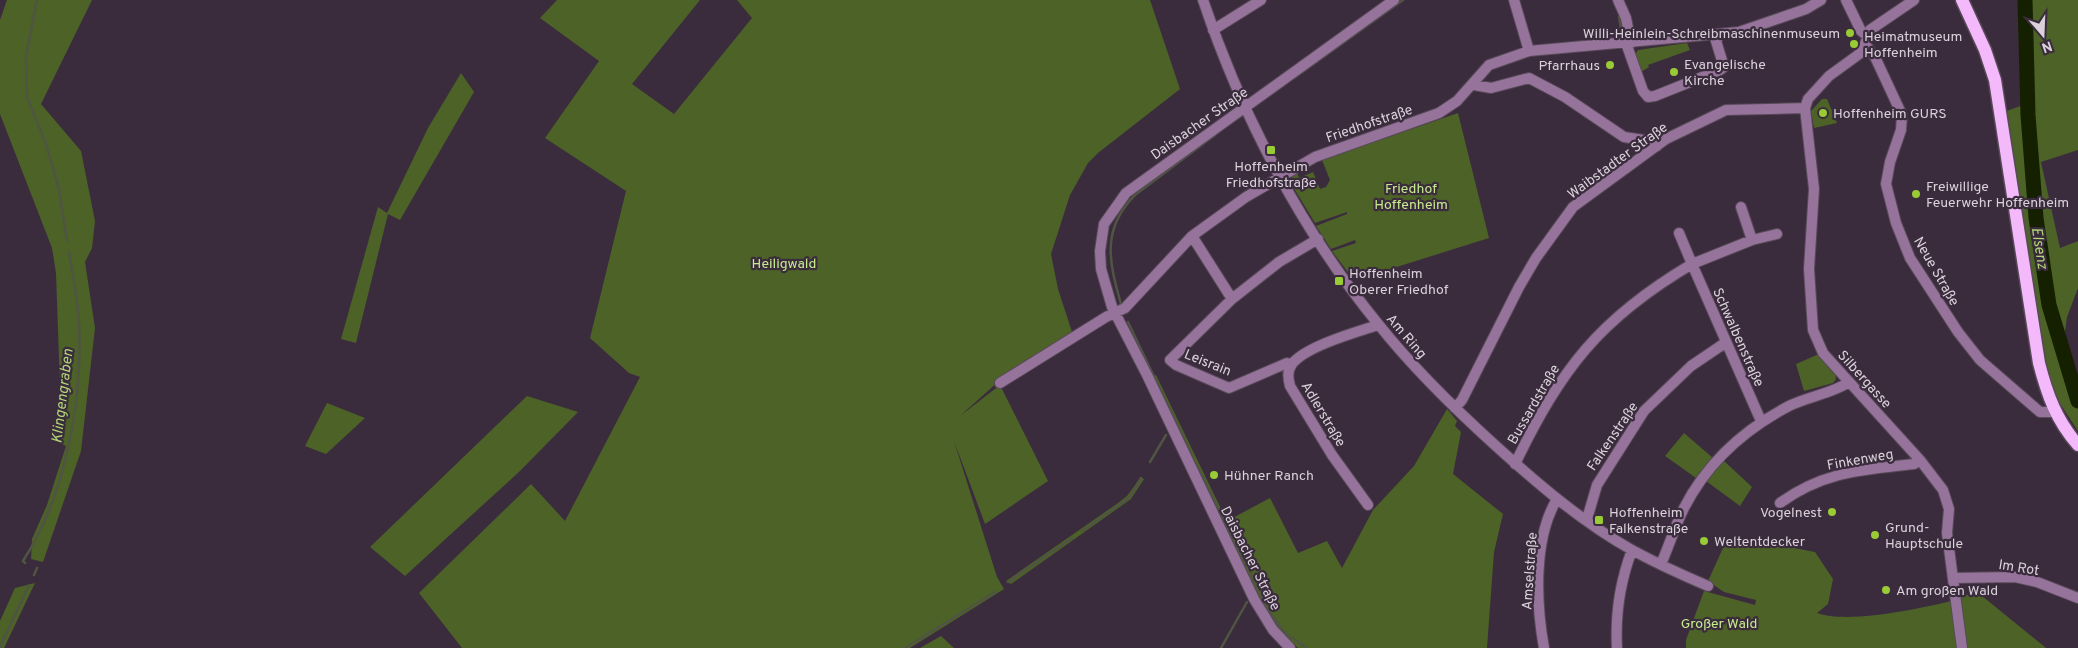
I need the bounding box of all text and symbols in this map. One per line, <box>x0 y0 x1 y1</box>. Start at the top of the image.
north arrow <box>2018 10 2068 60</box>
place label: Willi-Heinlein-Schreibmaschinenmuseum <box>1583 26 1840 43</box>
marker: Willi-Heinlein-Schreibmaschinenmuseum <box>1844 27 1856 39</box>
place label: Heimatmuseum Hoffenheim <box>1864 29 1962 62</box>
text: N <box>2039 36 2054 56</box>
marker: Heimatmuseum Hoffenheim <box>1848 38 1860 50</box>
place label: Evangelische Kirche <box>1684 57 1766 90</box>
place label: Pfarrhaus <box>1538 58 1600 75</box>
marker: Pfarrhaus <box>1604 59 1616 71</box>
marker: Evangelische Kirche <box>1668 66 1680 78</box>
street label: Daisbacher Straße <box>1148 84 1252 164</box>
street label: Friedhofstraße <box>1324 102 1415 147</box>
place label: Hoffenheim GURS <box>1833 106 1947 123</box>
marker: Hoffenheim GURS <box>1817 107 1829 119</box>
street label: Waibstadter Straße <box>1565 119 1671 203</box>
marker: Hoffenheim Friedhofstraße <box>1265 144 1277 156</box>
place label: Hoffenheim Friedhofstraße <box>1226 159 1316 192</box>
place label: Freiwillige Feuerwehr Hoffenheim <box>1926 179 2069 212</box>
park label: Friedhof Hoffenheim <box>1374 181 1448 214</box>
marker: Freiwillige Feuerwehr Hoffenheim <box>1910 188 1922 200</box>
water label: Elsenz <box>2026 226 2051 271</box>
street label: Neue Straße <box>1909 234 1962 309</box>
park label: Heiligwald <box>752 256 816 273</box>
place label: Hoffenheim Oberer Friedhof <box>1349 266 1449 299</box>
marker: Hoffenheim Oberer Friedhof <box>1333 275 1345 287</box>
street label: Schwalbenstraße <box>1708 286 1767 390</box>
street label: Am Ring <box>1382 311 1430 363</box>
street label: Leisrain <box>1181 346 1234 381</box>
street label: Silbergasse <box>1833 347 1894 413</box>
water label: Klingengraben <box>48 348 79 445</box>
street label: Bussardstraße <box>1505 362 1564 448</box>
street label: Adlerstraße <box>1297 379 1349 450</box>
street label: Falkenstraße <box>1584 399 1642 474</box>
street label: Finkenweg <box>1826 446 1895 475</box>
place label: Hühner Ranch <box>1224 468 1314 485</box>
marker: Hühner Ranch <box>1208 469 1220 481</box>
street label: Daisbacher Straße <box>1216 504 1283 614</box>
place label: Hoffenheim Falkenstraße <box>1609 505 1688 538</box>
place label: Vogelnest <box>1760 505 1822 522</box>
marker: Vogelnest <box>1826 506 1838 518</box>
marker: Hoffenheim Falkenstraße <box>1593 514 1605 526</box>
place label: Grund- Hauptschule <box>1885 520 1963 553</box>
marker: Grund- Hauptschule <box>1869 529 1881 541</box>
street label: Amselstraße <box>1519 532 1542 611</box>
place label: Weltentdecker <box>1714 534 1806 551</box>
marker: Weltentdecker <box>1698 535 1710 547</box>
street label: Im Rot <box>1997 557 2040 580</box>
place label: Am großen Wald <box>1896 583 1998 600</box>
marker: Am großen Wald <box>1880 584 1892 596</box>
park label: Großer Wald <box>1681 616 1757 633</box>

